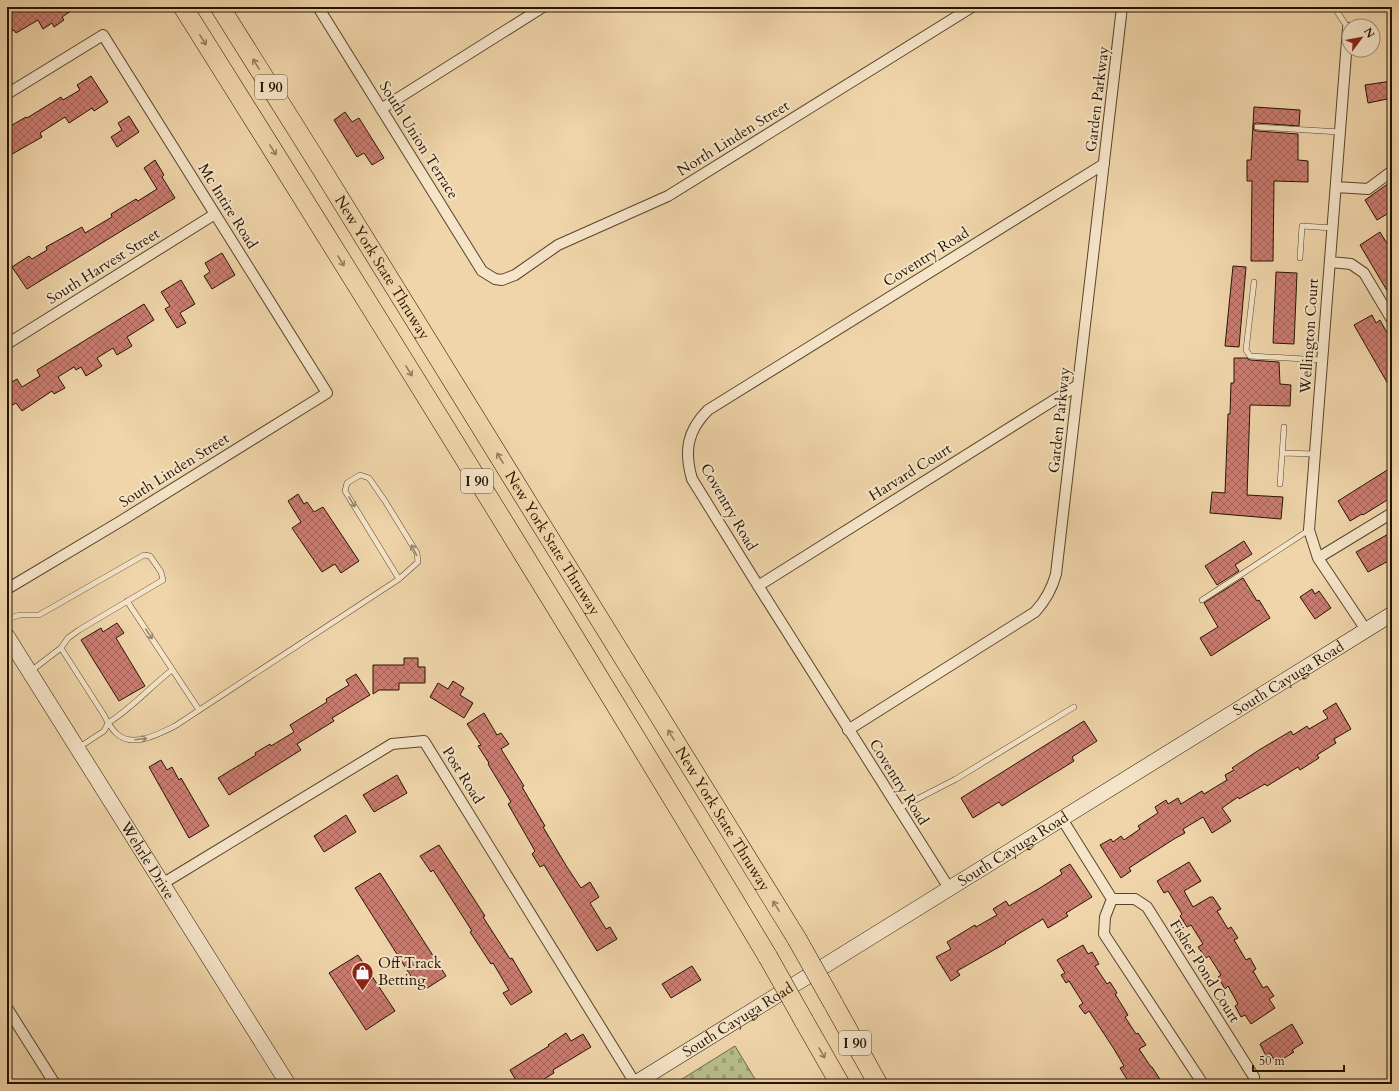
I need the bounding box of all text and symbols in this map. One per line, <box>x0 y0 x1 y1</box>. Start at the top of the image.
north arrow <box>1341 18 1381 58</box>
text: N <box>1360 25 1378 41</box>
one-way arrow <box>200 34 208 46</box>
street label: Garden Parkway <box>1081 45 1113 153</box>
one-way arrow <box>251 58 259 70</box>
road number: I 90 <box>255 75 287 99</box>
street label: South Union Terrace <box>375 77 463 203</box>
street label: North Linden Street <box>673 95 793 181</box>
one-way arrow <box>269 144 277 156</box>
street label: Mc Intire Road <box>194 160 262 252</box>
street label: New York State Thruway <box>330 192 435 344</box>
street label: South Harvest Street <box>43 223 163 309</box>
street label: Coventry Road <box>879 223 973 291</box>
one-way arrow <box>337 255 345 266</box>
street label: Wellington Court <box>1295 277 1323 395</box>
one-way arrow <box>406 365 414 377</box>
street label: Garden Parkway <box>1043 366 1075 474</box>
street label: South Linden Street <box>115 428 233 512</box>
street label: Harvard Court <box>865 438 955 505</box>
one-way arrow <box>496 452 504 464</box>
street label: Coventry Road <box>696 460 762 554</box>
street label: New York State Thruway <box>500 467 605 619</box>
road number: I 90 <box>461 469 493 493</box>
one-way arrow <box>348 496 356 508</box>
one-way arrow <box>410 544 417 556</box>
one-way arrow <box>145 628 153 639</box>
street label: South Cayuga Road <box>1229 636 1348 720</box>
one-way arrow <box>667 729 675 741</box>
one-way arrow <box>134 735 147 743</box>
street label: Coventry Road <box>865 735 933 829</box>
street label: Post Road <box>438 743 488 807</box>
street label: New York State Thruway <box>671 743 775 895</box>
street label: South Cayuga Road <box>954 807 1072 891</box>
street label: Wehrle Drive <box>115 817 180 903</box>
one-way arrow <box>772 900 780 912</box>
street label: Fisher Pond Court <box>1165 916 1245 1026</box>
place label: Off Track Betting <box>378 953 442 990</box>
shop icon: Off Track Betting <box>349 959 375 992</box>
street label: South Cayuga Road <box>678 978 797 1062</box>
road number: I 90 <box>839 1031 871 1055</box>
one-way arrow <box>819 1047 827 1059</box>
scale bar <box>1253 1047 1344 1073</box>
text: 50 m <box>1259 1053 1286 1069</box>

